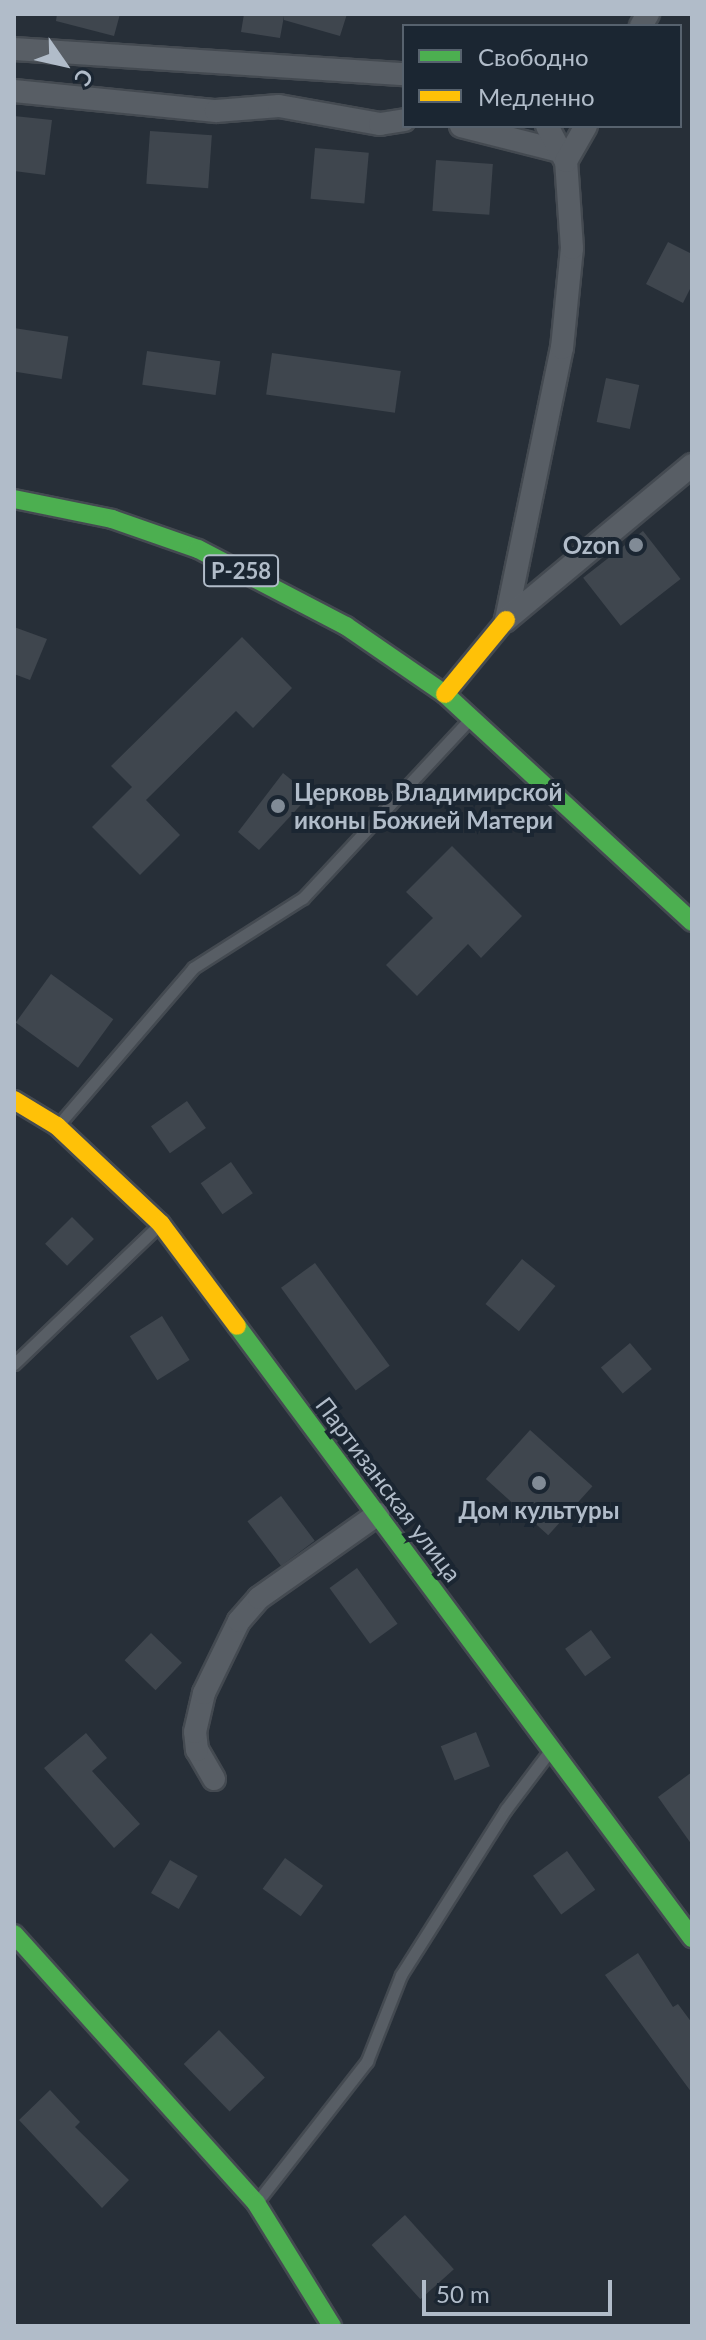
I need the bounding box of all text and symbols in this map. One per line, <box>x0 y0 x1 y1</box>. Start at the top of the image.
north arrow <box>24 24 104 104</box>
legend <box>402 24 682 128</box>
text: Свободно <box>478 42 589 71</box>
text: С <box>69 64 100 91</box>
text: Медленно <box>478 82 595 111</box>
place label: Ozon <box>563 531 620 559</box>
marker: Ozon <box>627 536 645 554</box>
road number: Р-258 <box>203 553 279 589</box>
place label: Церковь Владимирской иконы Божией Матери <box>294 778 562 834</box>
marker: Церковь Владимирской иконы Божией Матери <box>269 797 287 815</box>
street label: Партизанская улица <box>310 1391 468 1587</box>
marker: Дом культуры <box>530 1474 548 1492</box>
place label: Дом культуры <box>459 1496 619 1524</box>
scale bar <box>426 2264 616 2314</box>
text: 50 m <box>436 2279 490 2308</box>

